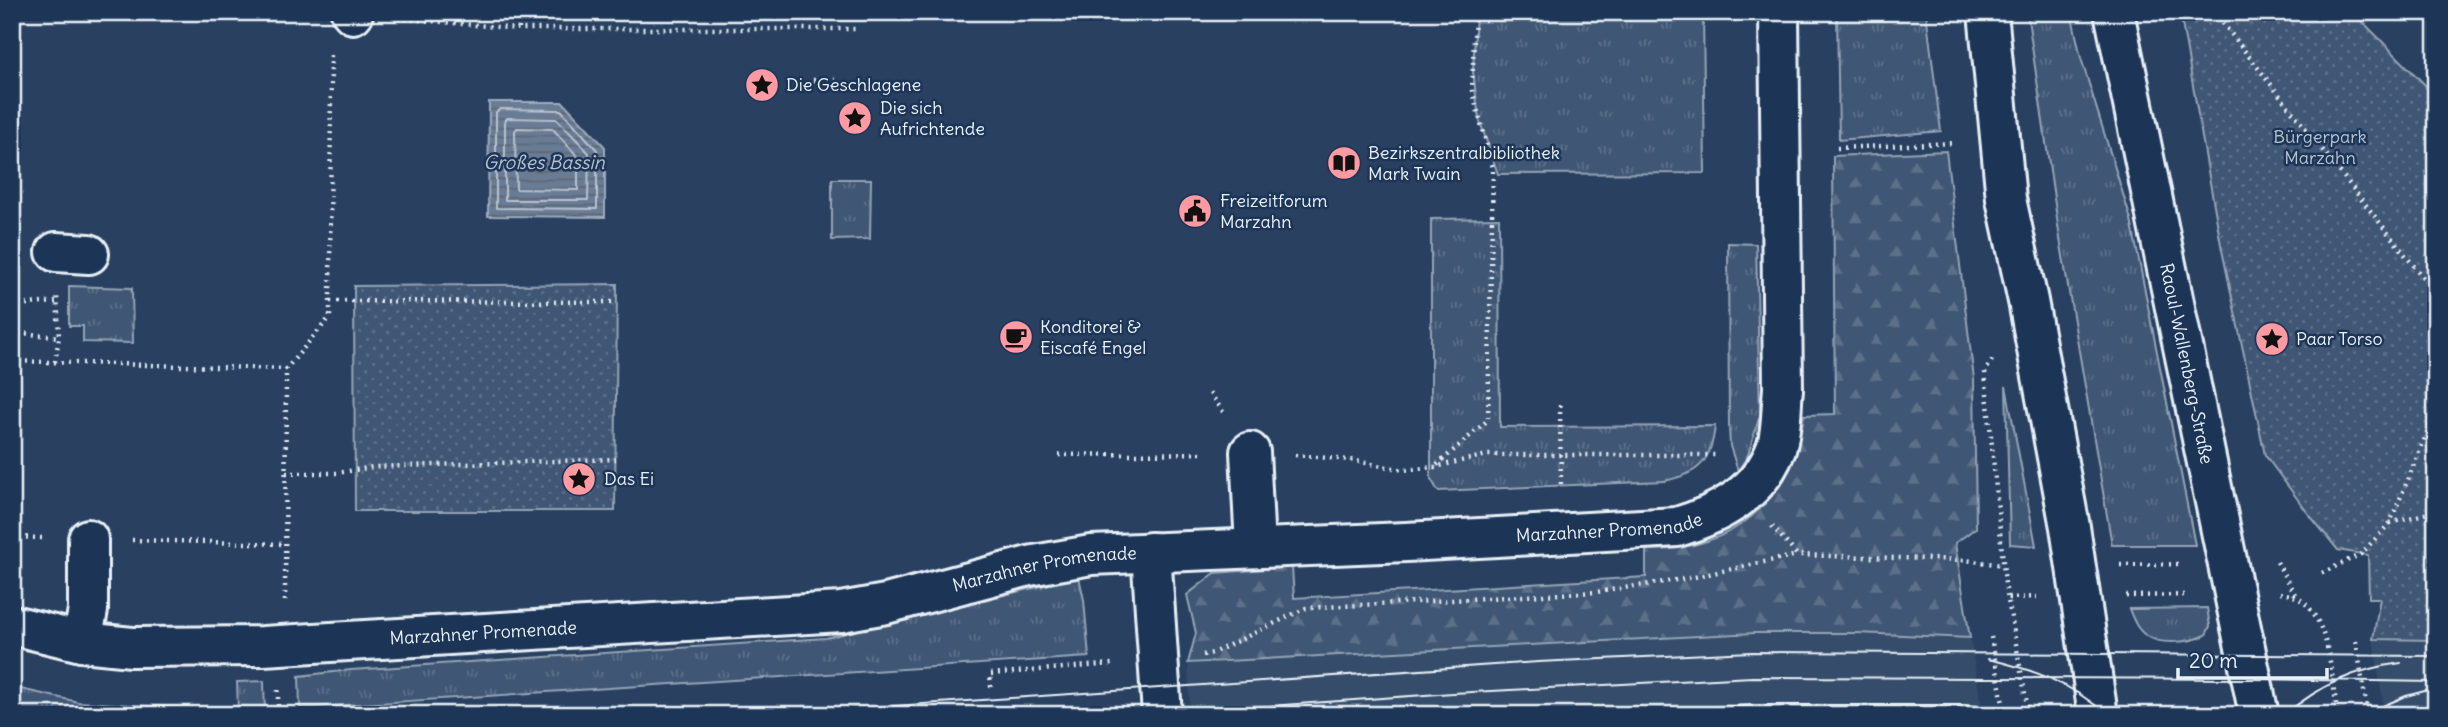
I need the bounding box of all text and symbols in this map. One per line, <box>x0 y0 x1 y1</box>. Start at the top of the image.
place icon: Die Geschlagene <box>743 66 781 104</box>
place label: Die Geschlagene <box>786 73 921 96</box>
place label: Die sich Aufrichtende <box>880 96 985 140</box>
place icon: Die sich Aufrichtende <box>836 99 874 137</box>
park label: Bürgerpark Marzahn <box>2273 125 2367 169</box>
place label: Bezirkszentralbibliothek Mark Twain <box>1368 141 1560 185</box>
library icon: Bezirkszentralbibliothek Mark Twain <box>1325 144 1363 182</box>
water label: Großes Bassin <box>483 150 606 174</box>
place label: Freizeitforum Marzahn <box>1220 189 1328 233</box>
public building icon: Freizeitforum Marzahn <box>1176 192 1214 230</box>
street label: Raoul-Wallenberg-Straße <box>2155 261 2219 466</box>
place label: Konditorei & Eiscafé Engel <box>1040 315 1146 359</box>
cafe icon: Konditorei & Eiscafé Engel <box>997 318 1035 356</box>
place icon: Paar Torso <box>2253 320 2291 358</box>
place label: Paar Torso <box>2296 327 2383 350</box>
place icon: Das Ei <box>560 460 598 498</box>
place label: Das Ei <box>604 467 654 490</box>
street label: Marzahner Promenade <box>1515 507 1706 547</box>
street label: Marzahner Promenade <box>950 541 1137 597</box>
street label: Marzahner Promenade <box>389 616 578 650</box>
scale bar <box>2178 636 2327 680</box>
text: 20 m <box>2189 647 2238 674</box>

